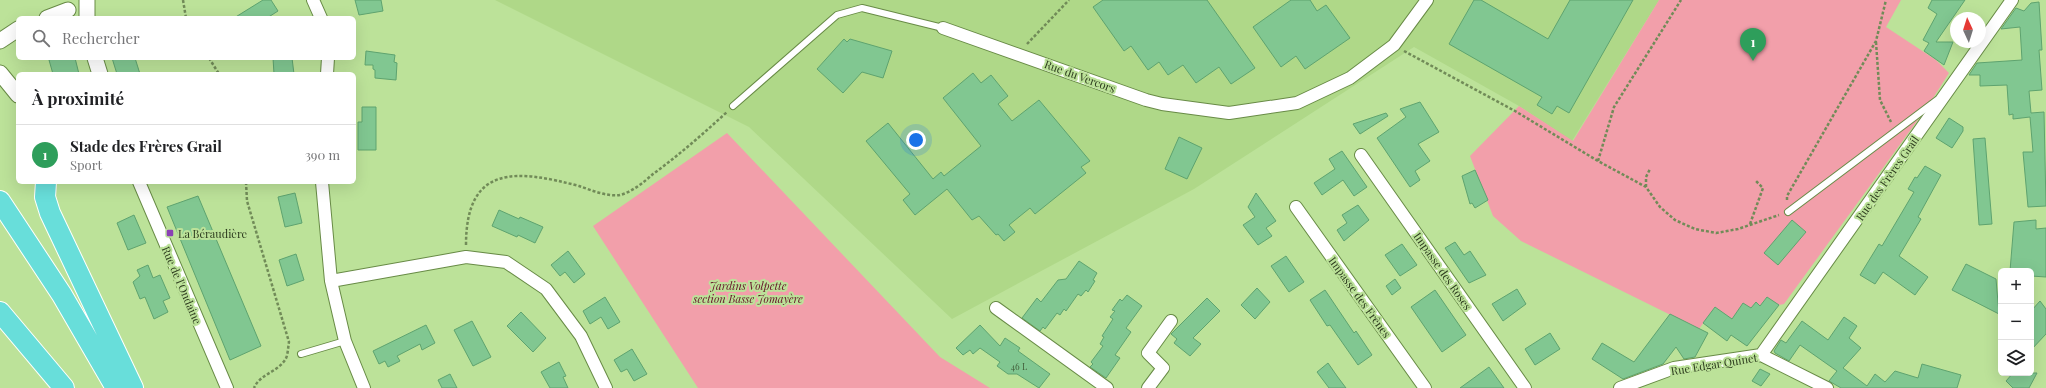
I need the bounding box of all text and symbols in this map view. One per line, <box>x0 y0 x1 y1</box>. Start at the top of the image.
north arrow <box>1950 12 1986 48</box>
search box <box>16 16 356 60</box>
icon: search <box>30 27 52 49</box>
text: Rechercher <box>62 28 140 48</box>
pin: 1 <box>1740 28 1766 61</box>
street label: Rue du Vercors <box>1042 56 1118 96</box>
text: À proximité <box>32 87 124 109</box>
your location <box>906 130 926 150</box>
street label: Rue des Frères Grail <box>1852 133 1922 223</box>
text: Stade des Frères Grail <box>70 136 222 156</box>
text: 1 <box>43 146 47 163</box>
text: 390 m <box>305 146 340 163</box>
text: Sport <box>70 156 102 173</box>
place label: La Béraudière <box>178 226 248 241</box>
marker: La Béraudière <box>165 228 175 238</box>
street label: Impasse des Roses <box>1411 229 1475 313</box>
street label: Rue de l'Ondaine <box>159 244 205 327</box>
street label: Impasse des Frênes <box>1326 253 1395 341</box>
map controls <box>1998 268 2034 376</box>
button: + <box>1998 268 2034 304</box>
park label: Jardins Volpette section Basse Jomayère <box>692 278 803 306</box>
button: − <box>1998 304 2034 340</box>
button: layers <box>1998 340 2034 376</box>
street label: Rue Edgar Quinet <box>1670 350 1758 378</box>
house number: 46 L <box>1011 360 1028 372</box>

